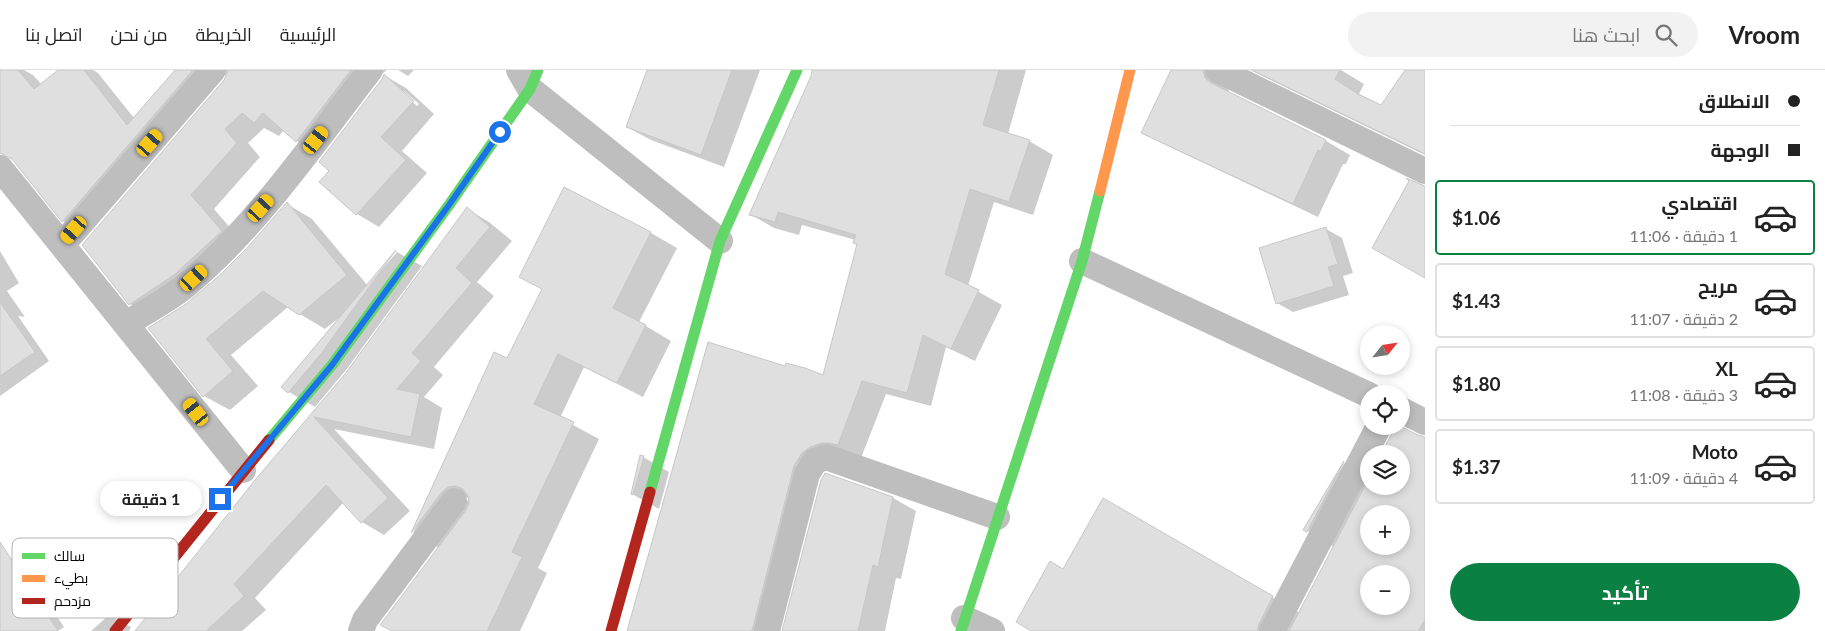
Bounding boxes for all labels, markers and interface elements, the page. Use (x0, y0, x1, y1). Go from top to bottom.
search box (1348, 12, 1698, 57)
text: Vroom (1728, 20, 1800, 49)
icon: search (1652, 21, 1680, 49)
text: اتصل بنا (25, 23, 83, 45)
text: من نحن (111, 23, 168, 45)
text: الخريطة (196, 23, 252, 45)
text: الرئيسية (280, 23, 336, 45)
text: ابحث هنا (1572, 23, 1640, 46)
text: الانطلاق (1699, 89, 1770, 112)
route start (489, 121, 511, 143)
car (300, 124, 331, 156)
car (134, 127, 165, 159)
text: الوجهة (1710, 138, 1770, 161)
text: اقتصادي (1662, 191, 1738, 214)
car (245, 192, 276, 224)
icon: car (1753, 195, 1798, 240)
text: $1.06 (1452, 206, 1501, 229)
car (58, 214, 89, 246)
text: 1 دقيقة · 11:06 (1630, 226, 1738, 245)
car (177, 262, 210, 294)
text: مريح (1698, 274, 1738, 297)
icon: car (1753, 278, 1798, 323)
text: $1.43 (1452, 289, 1501, 312)
text: 2 دقيقة · 11:07 (1630, 309, 1738, 328)
north arrow (1360, 325, 1410, 375)
map controls (1360, 325, 1410, 615)
text: XL (1715, 357, 1738, 380)
icon: car (1753, 361, 1798, 406)
text: $1.80 (1452, 372, 1501, 395)
button: locate (1360, 385, 1410, 435)
text: 3 دقيقة · 11:08 (1630, 385, 1738, 404)
car (180, 396, 211, 428)
text: Moto (1692, 440, 1738, 463)
icon: car (1753, 444, 1798, 489)
button: layers (1360, 445, 1410, 495)
text: $1.37 (1452, 455, 1501, 478)
text: 4 دقيقة · 11:09 (1630, 468, 1738, 487)
callout: 1 دقيقة (100, 482, 202, 516)
route end (209, 488, 231, 510)
text: 1 دقيقة (122, 489, 180, 508)
button: + (1360, 505, 1410, 555)
legend (12, 538, 178, 618)
text: سالك (54, 547, 85, 564)
button: تأكيد (1450, 563, 1800, 621)
button: − (1360, 565, 1410, 615)
text: بطيء (54, 569, 88, 590)
text: مزدحم (54, 592, 91, 611)

